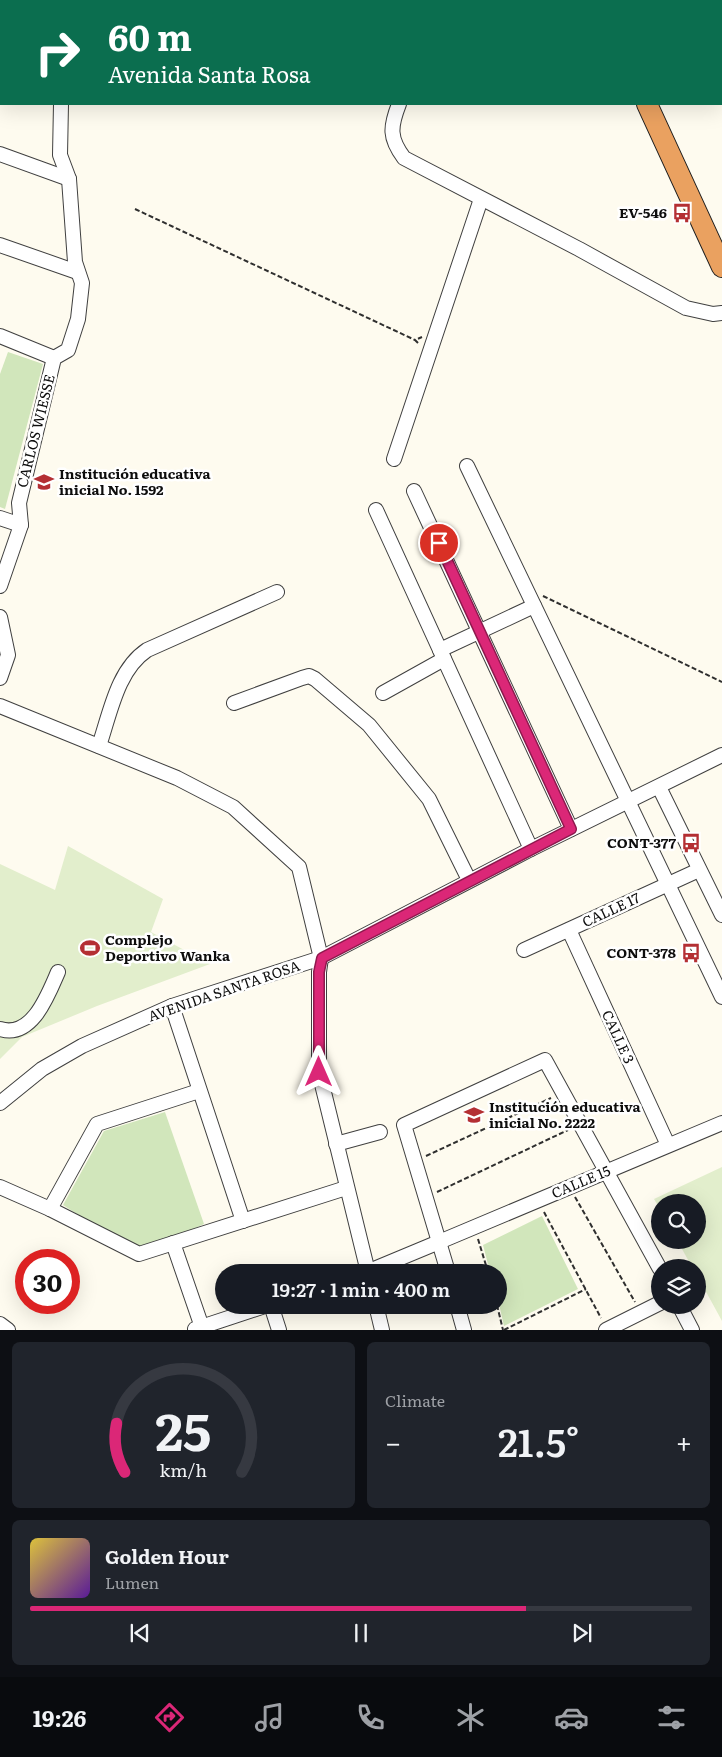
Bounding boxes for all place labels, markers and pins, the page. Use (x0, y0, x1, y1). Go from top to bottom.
place label: EV-546 (619, 202, 667, 222)
bus stop icon: EV-546 (671, 202, 693, 224)
place label: Institución educativa inicial No. 1592 (59, 463, 211, 499)
school or university icon: Institución educativa inicial No. 1592 (33, 471, 55, 493)
pin (418, 522, 460, 564)
place label: CONT-377 (607, 832, 676, 852)
bus stop icon: CONT-377 (680, 832, 702, 854)
place label: Complejo Deportivo Wanka (105, 929, 231, 965)
sports icon: Complejo Deportivo Wanka (79, 937, 101, 959)
place label: CONT-378 (606, 942, 676, 962)
bus stop icon: CONT-378 (680, 942, 702, 964)
place label: Institución educativa inicial No. 2222 (489, 1096, 641, 1132)
school or university icon: Institución educativa inicial No. 2222 (463, 1104, 485, 1126)

